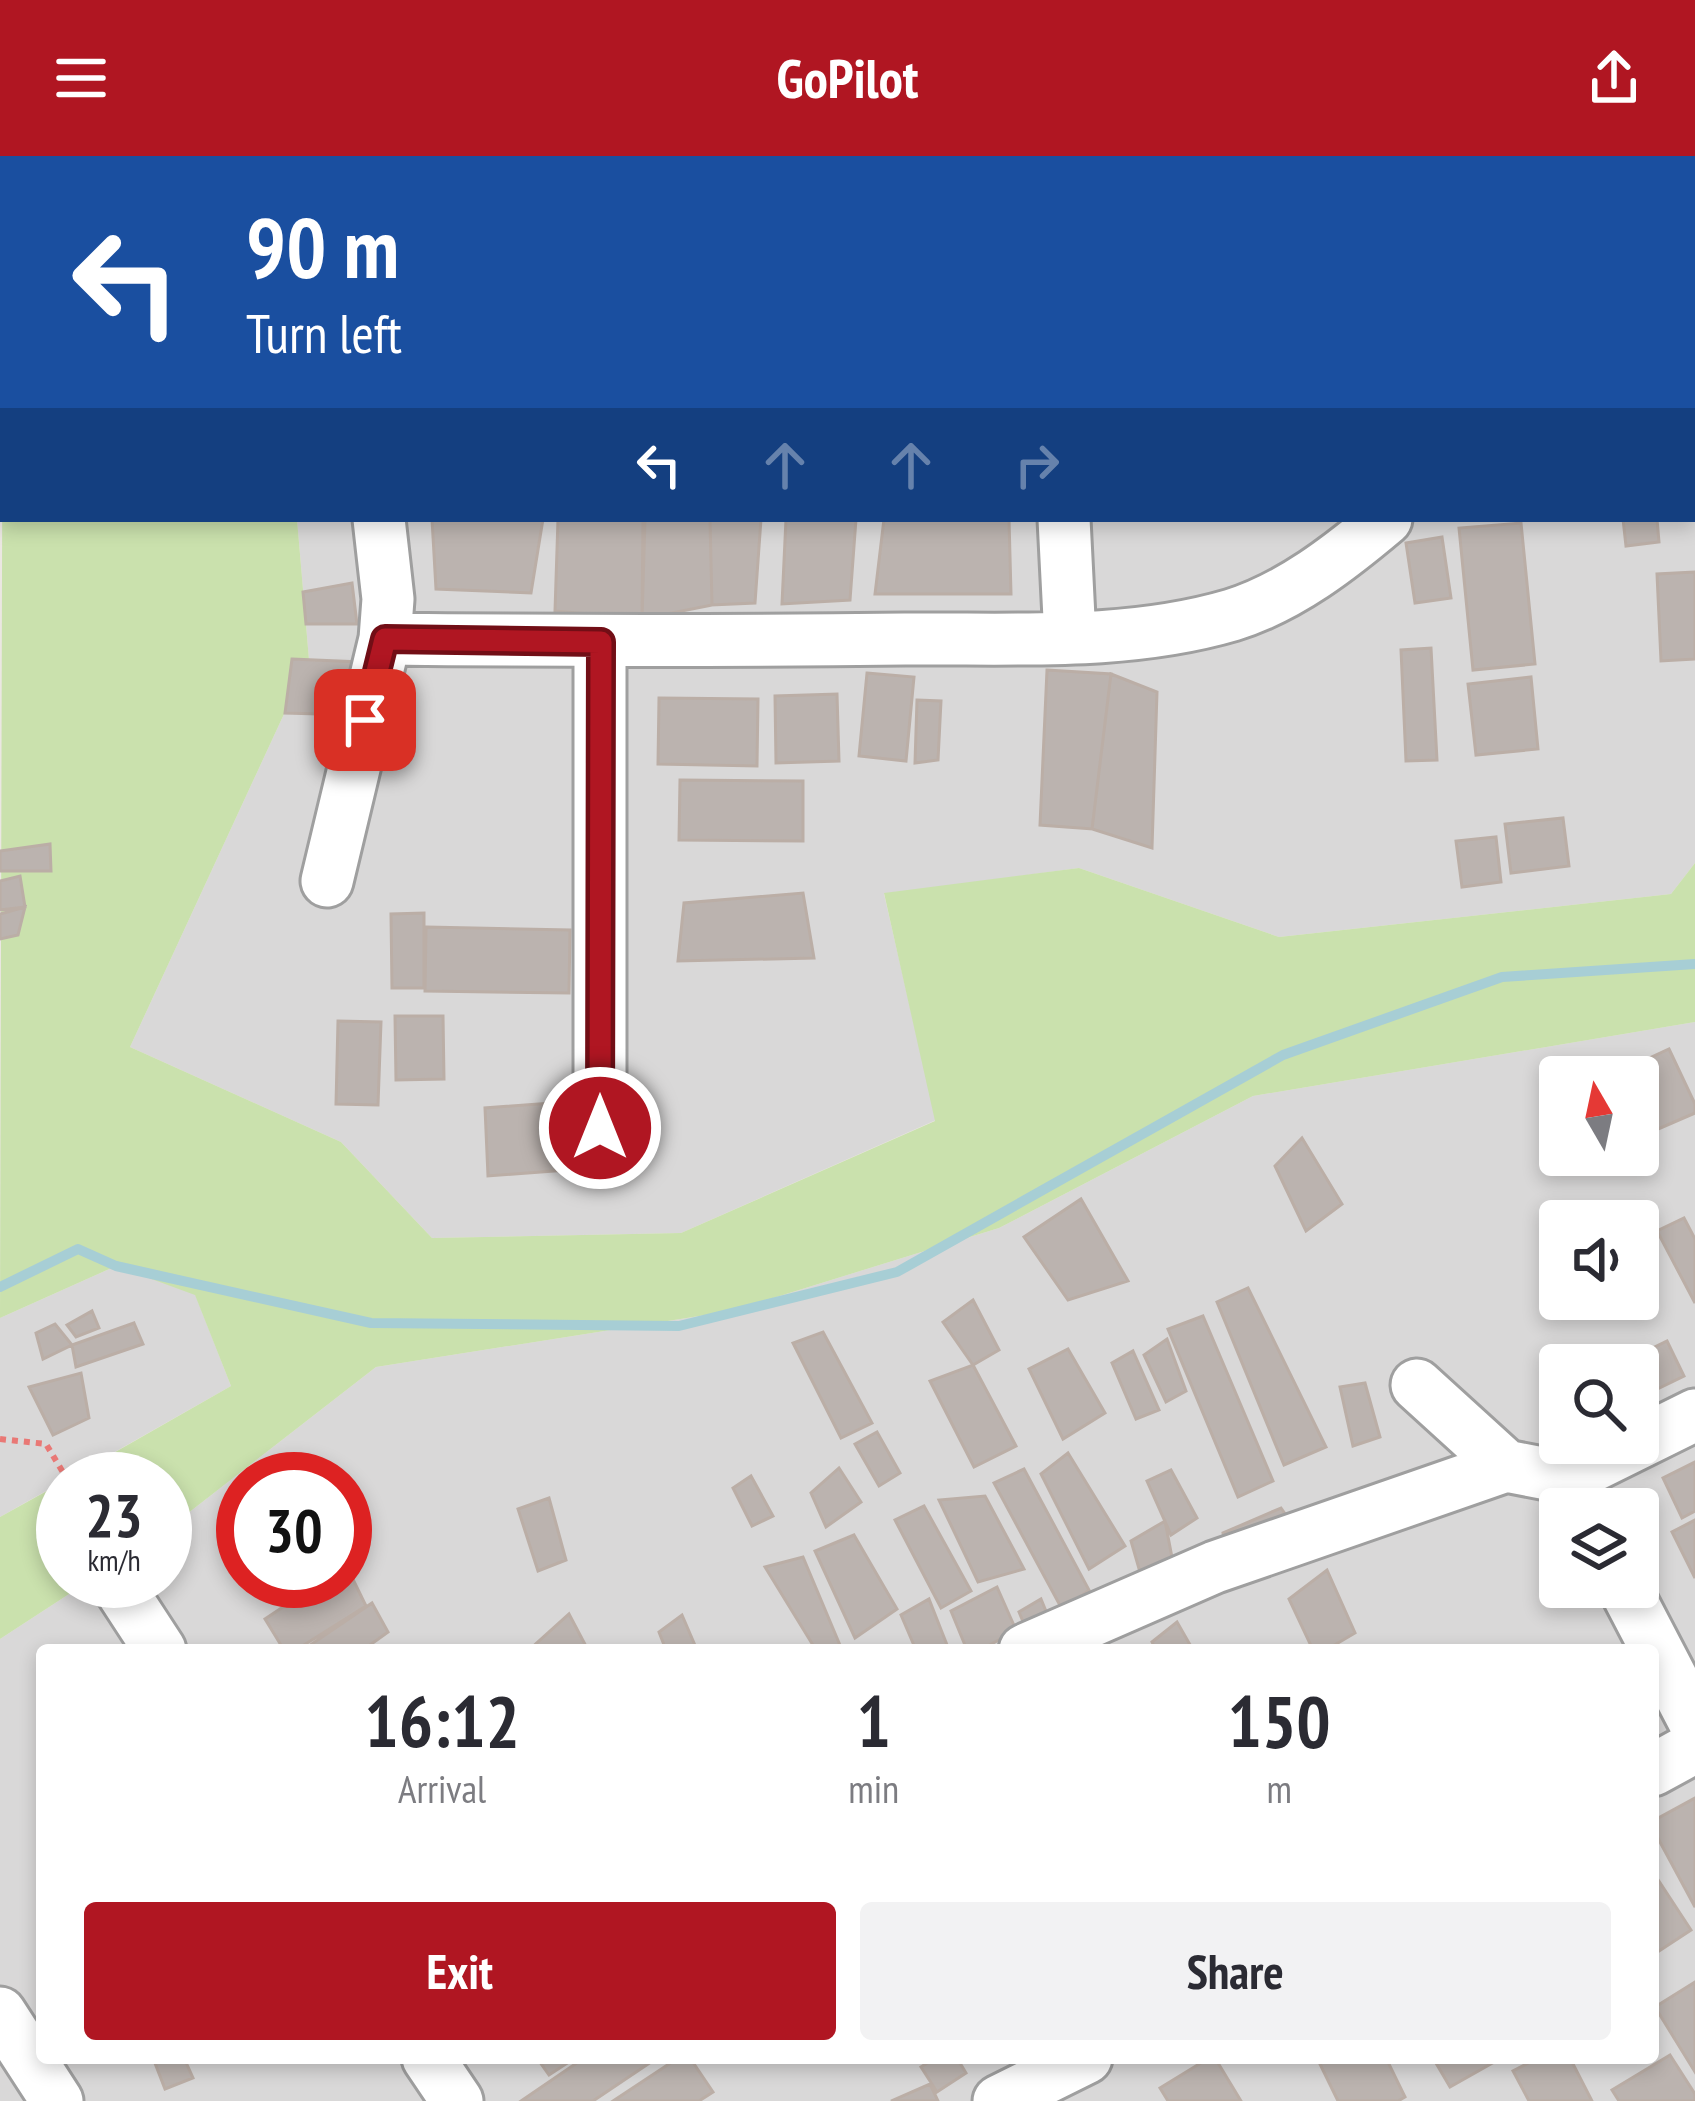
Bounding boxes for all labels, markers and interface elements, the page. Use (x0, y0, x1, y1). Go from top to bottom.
text: GoPilot (777, 43, 918, 113)
icon: menu (48, 45, 114, 111)
icon: share (1581, 45, 1647, 111)
text: 90 m (246, 192, 399, 301)
icon: left (48, 204, 204, 360)
text: Turn left (246, 298, 402, 368)
icon: left (626, 432, 692, 498)
icon: ahead (752, 432, 818, 498)
icon: ahead (878, 432, 944, 498)
icon: right (1004, 432, 1070, 498)
pin (314, 669, 416, 771)
icon: arrive (332, 687, 398, 753)
north arrow (1539, 1056, 1659, 1176)
map controls (1539, 1056, 1659, 1608)
position arrow (537, 1065, 663, 1191)
button: sound (1539, 1200, 1659, 1320)
button: search (1539, 1344, 1659, 1464)
speed limit sign: 30 (216, 1452, 372, 1608)
text: 23 (85, 1476, 143, 1554)
button: layers (1539, 1488, 1659, 1608)
text: km/h (87, 1540, 141, 1579)
text: 16:12 (364, 1674, 520, 1767)
text: 1 (857, 1674, 891, 1767)
text: 150 (1227, 1674, 1331, 1767)
text: Arrival (398, 1763, 486, 1814)
text: min (848, 1763, 899, 1814)
text: m (1266, 1763, 1292, 1814)
button: Exit (84, 1902, 836, 2040)
button: Share (860, 1902, 1611, 2040)

